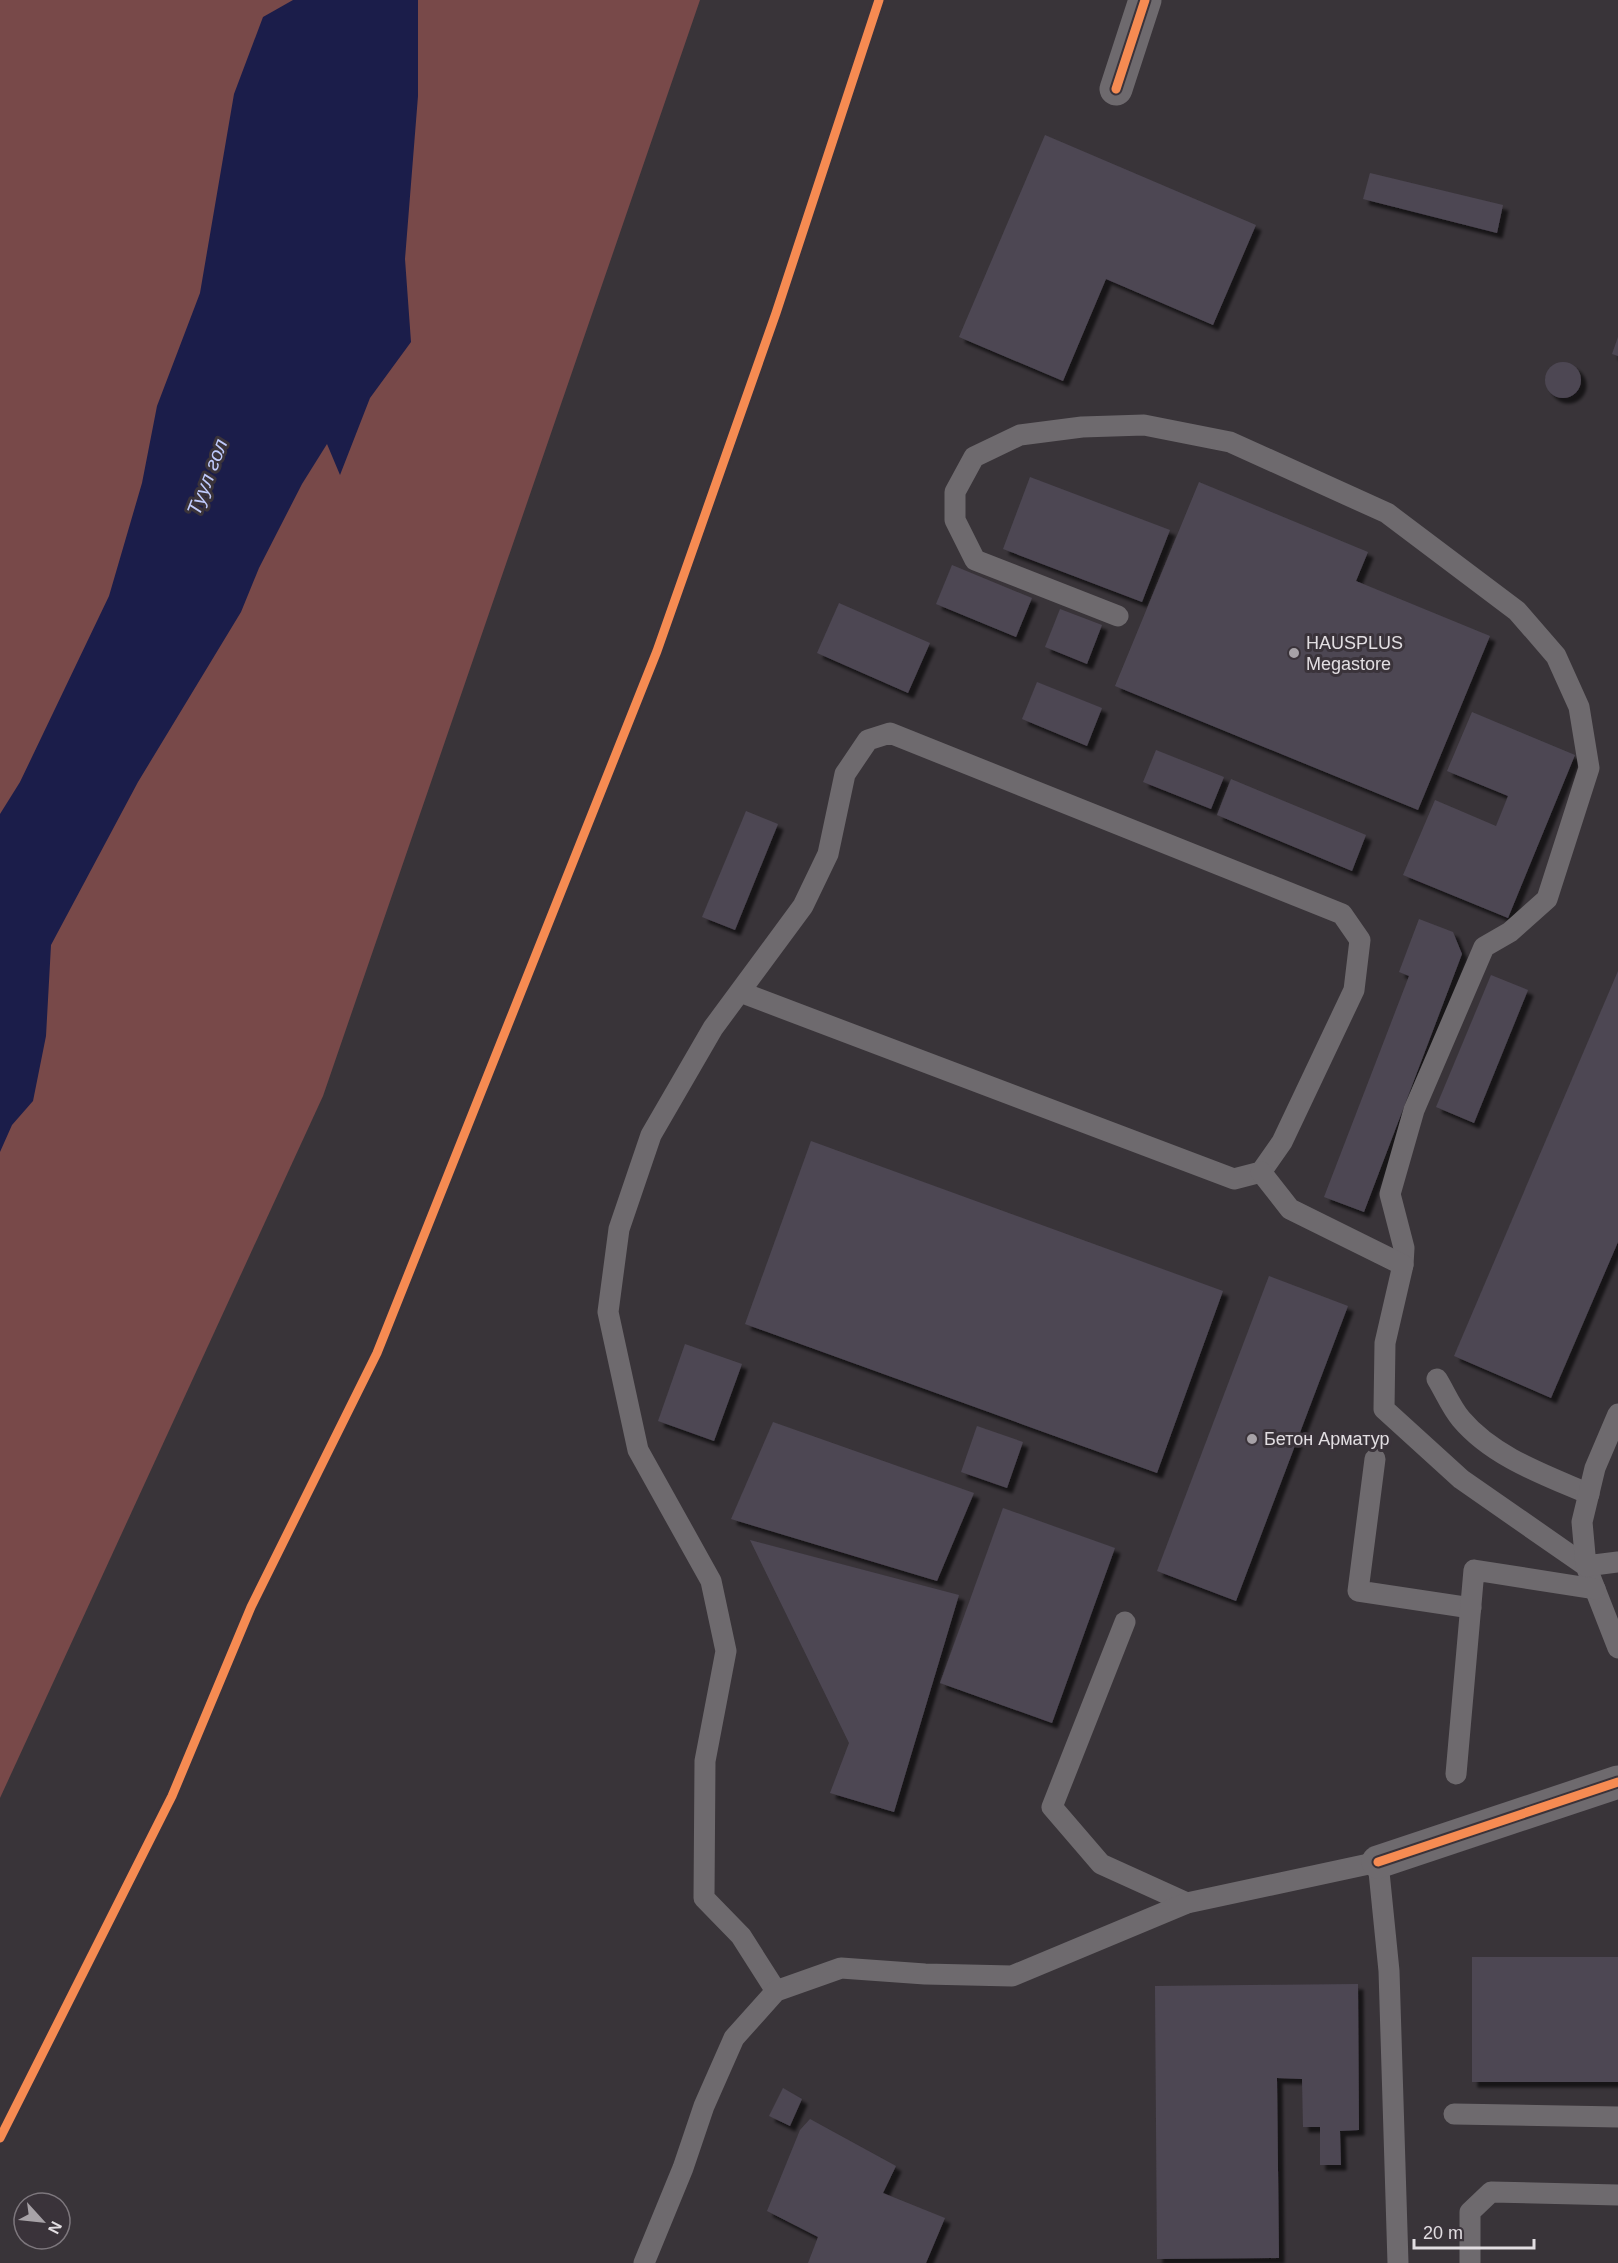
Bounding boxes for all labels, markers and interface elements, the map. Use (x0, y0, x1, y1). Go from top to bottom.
water label: Туул гол (182, 436, 232, 518)
place label: HAUSPLUS Megastore (1306, 633, 1403, 674)
marker: HAUSPLUS Megastore (1287, 646, 1301, 660)
place label: Бетон Арматур (1264, 1429, 1389, 1449)
marker: Бетон Арматур (1245, 1432, 1259, 1446)
north arrow (12, 2191, 72, 2251)
scale bar (1414, 2212, 1534, 2250)
text: N (45, 2219, 65, 2237)
text: 20 m (1423, 2223, 1463, 2243)

